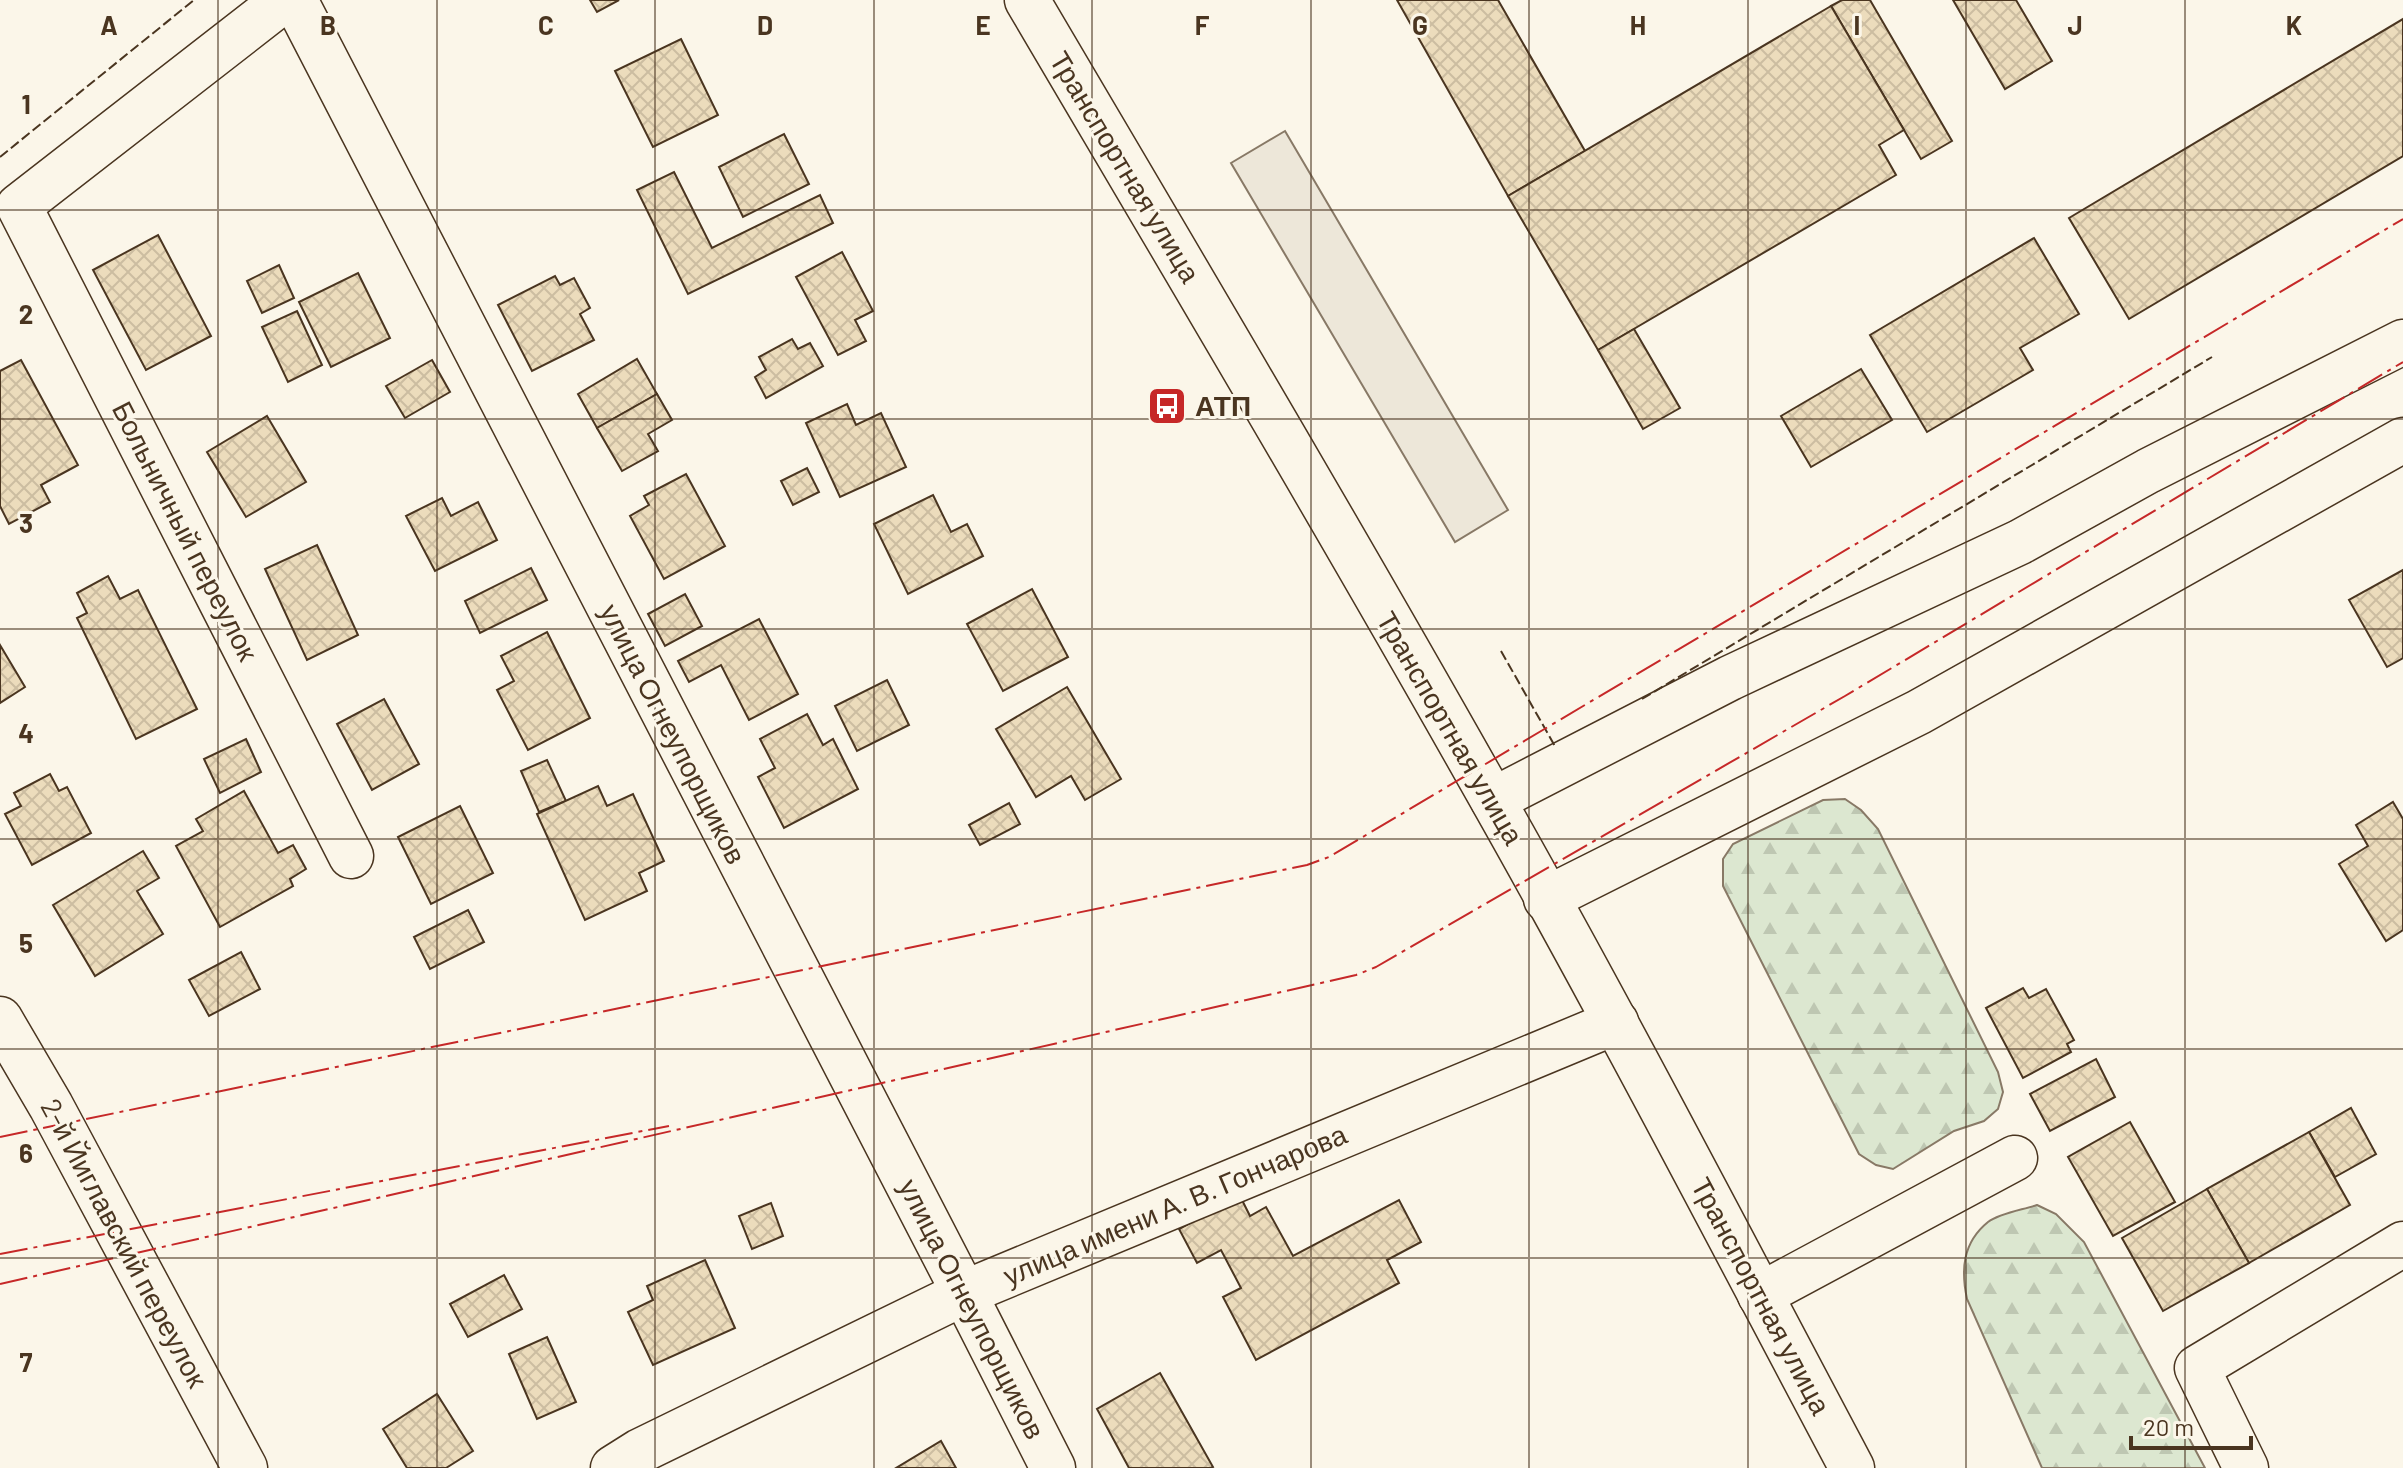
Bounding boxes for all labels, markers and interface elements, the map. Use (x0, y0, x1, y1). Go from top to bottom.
text: A (100, 9, 118, 40)
text: B (320, 9, 336, 40)
text: C (538, 9, 554, 40)
text: D (757, 9, 773, 40)
text: E (975, 9, 991, 40)
text: F (1195, 9, 1210, 40)
text: G (1412, 9, 1428, 40)
text: H (1630, 9, 1646, 40)
text: I (1854, 9, 1860, 40)
text: J (2067, 9, 2083, 40)
text: K (2286, 9, 2302, 40)
street label: Транспортная улица (1043, 45, 1208, 289)
text: 1 (21, 88, 31, 119)
text: 2 (19, 298, 33, 329)
bus stop icon: АТП (1146, 385, 1188, 427)
place label: АТП (1195, 388, 1251, 422)
street label: Больничный переулок (106, 395, 266, 666)
text: 3 (19, 507, 33, 538)
street label: улица Огнеупорщиков (594, 598, 754, 869)
street label: Транспортная улица (1370, 605, 1532, 850)
text: 4 (18, 717, 34, 748)
text: 5 (19, 927, 33, 958)
street label: 2-й Йиглавский переулок (34, 1093, 216, 1393)
street label: улица имени А. В. Гончарова (998, 1116, 1352, 1292)
text: 6 (19, 1137, 33, 1168)
street label: Транспортная улица (1685, 1171, 1839, 1420)
street label: улица Огнеупорщиков (893, 1173, 1053, 1444)
text: 7 (20, 1346, 33, 1377)
scale bar (2131, 1400, 2251, 1450)
text: 20 m (2143, 1412, 2194, 1441)

